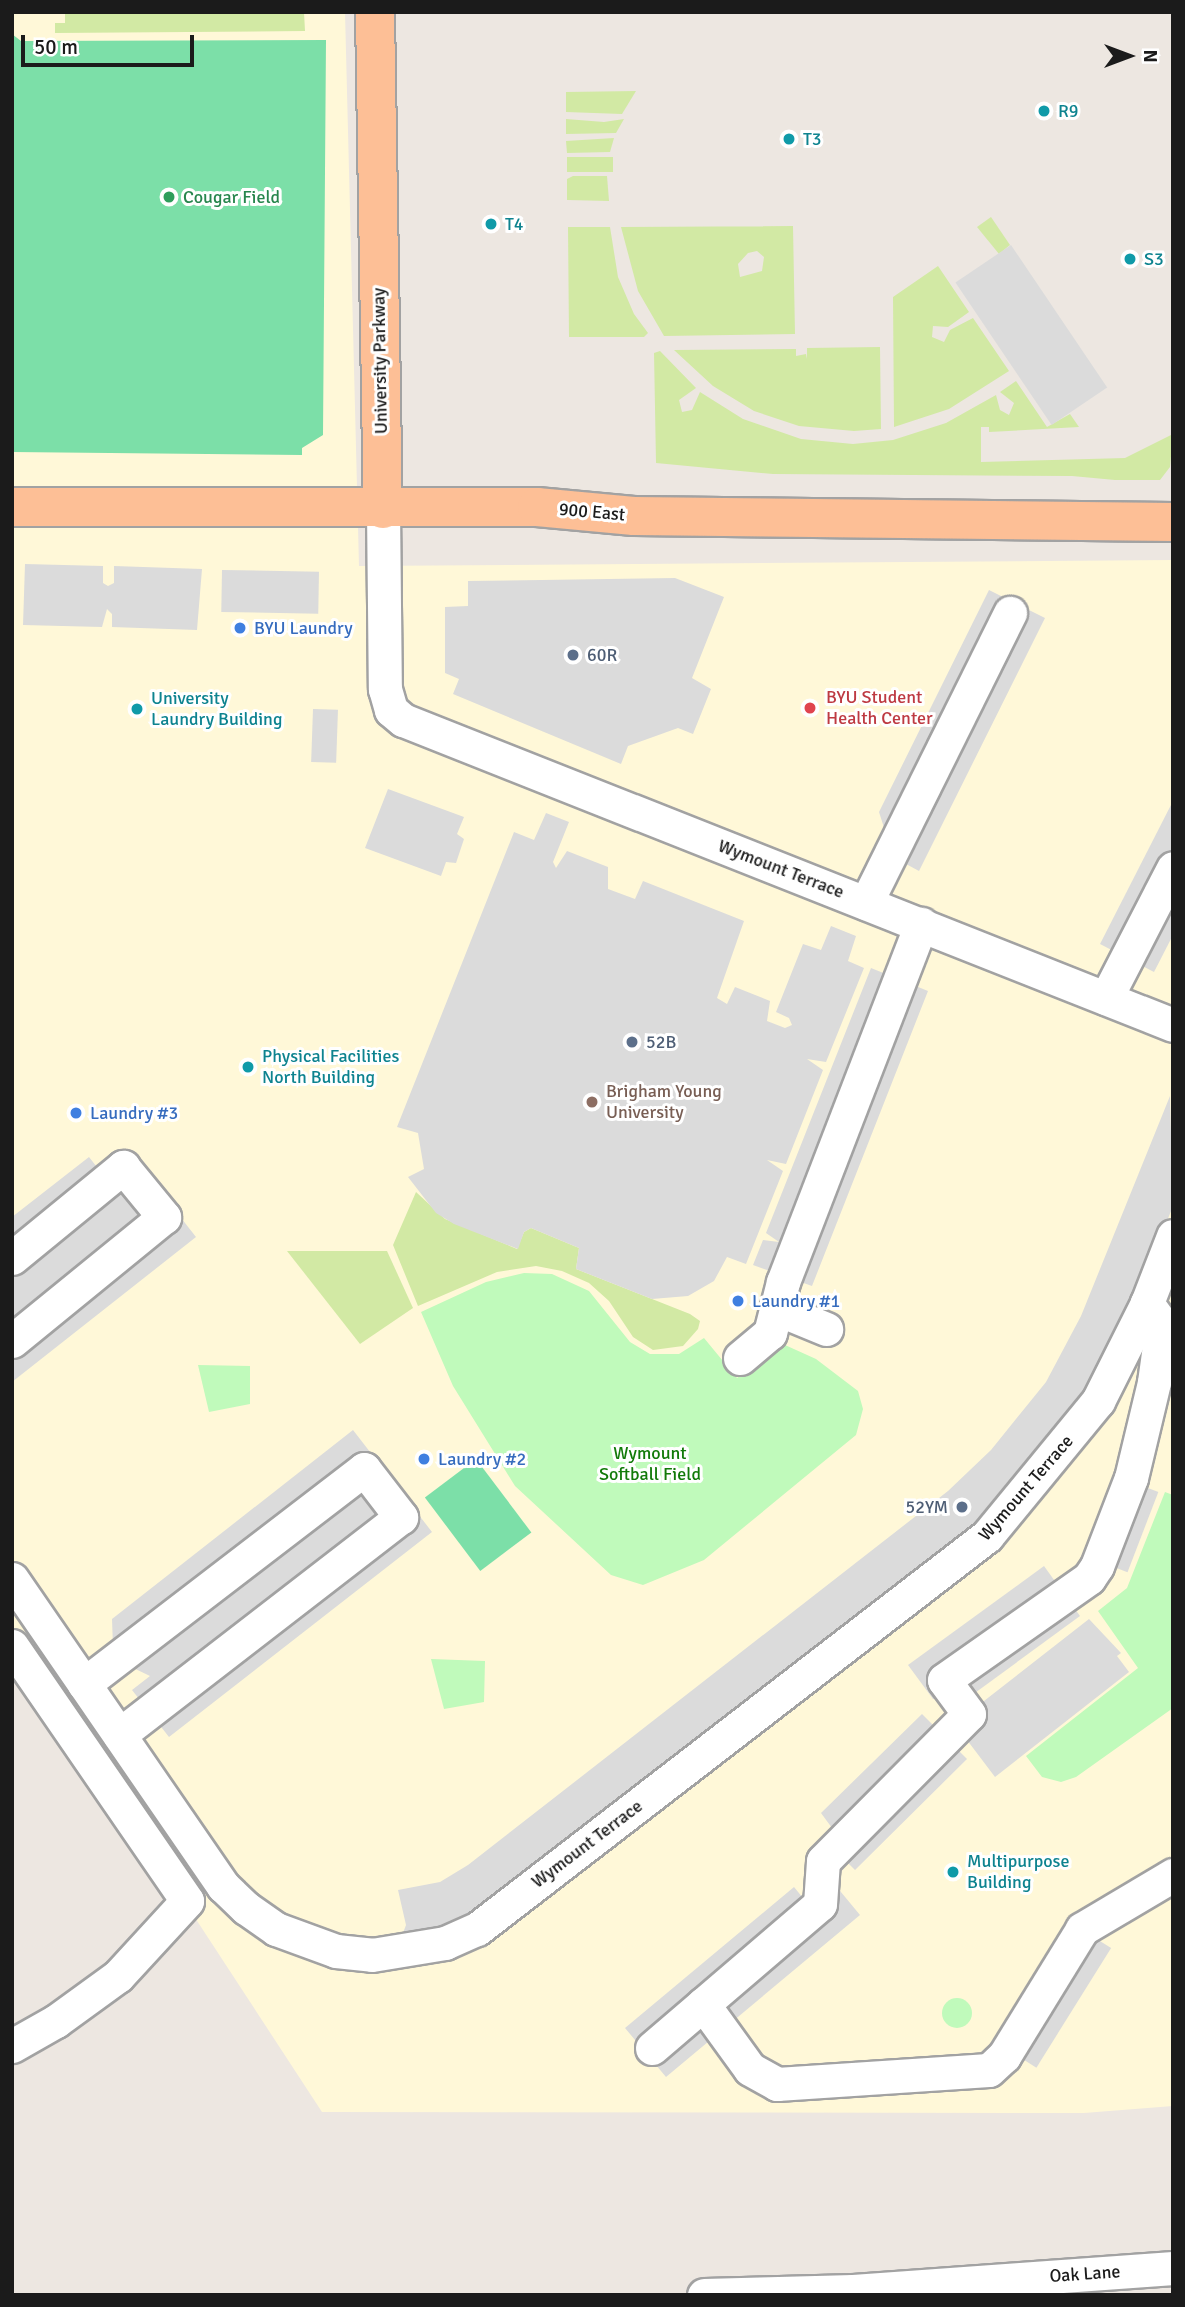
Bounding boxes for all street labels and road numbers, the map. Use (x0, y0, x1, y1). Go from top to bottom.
street label: University Parkway (368, 288, 392, 434)
street label: 900 East (558, 498, 626, 526)
street label: Wymount Terrace (715, 835, 847, 903)
street label: Wymount Terrace (974, 1431, 1078, 1545)
street label: Wymount Terrace (527, 1795, 647, 1893)
street label: Oak Lane (1049, 2261, 1121, 2287)

